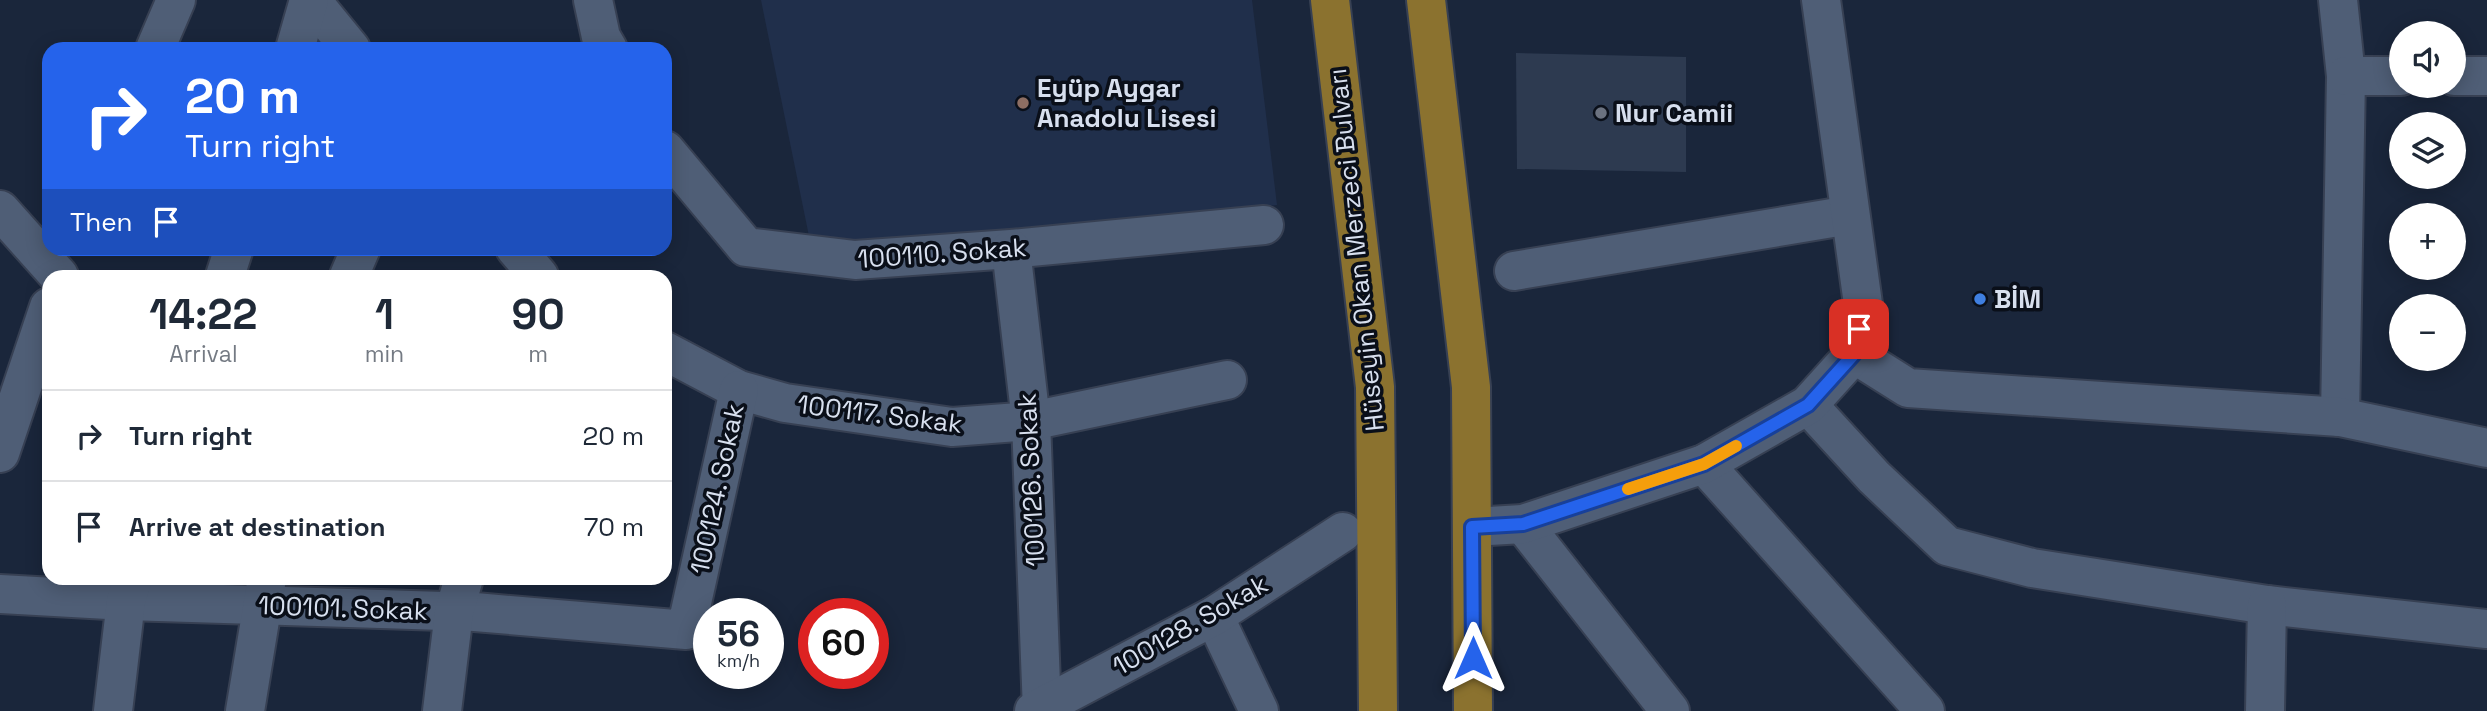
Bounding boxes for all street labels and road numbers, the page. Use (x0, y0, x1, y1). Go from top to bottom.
street label: Hüseyin Okan Merzeci Bulvarı (1320, 67, 1392, 433)
street label: 100110. Sokak (856, 230, 1028, 276)
street label: 100117. Sokak (796, 387, 964, 441)
street label: 100126. Sokak (1009, 392, 1053, 568)
street label: 100124. Sokak (682, 401, 752, 577)
street label: 100128. Sokak (1106, 567, 1274, 683)
street label: 100101. Sokak (258, 588, 428, 628)

